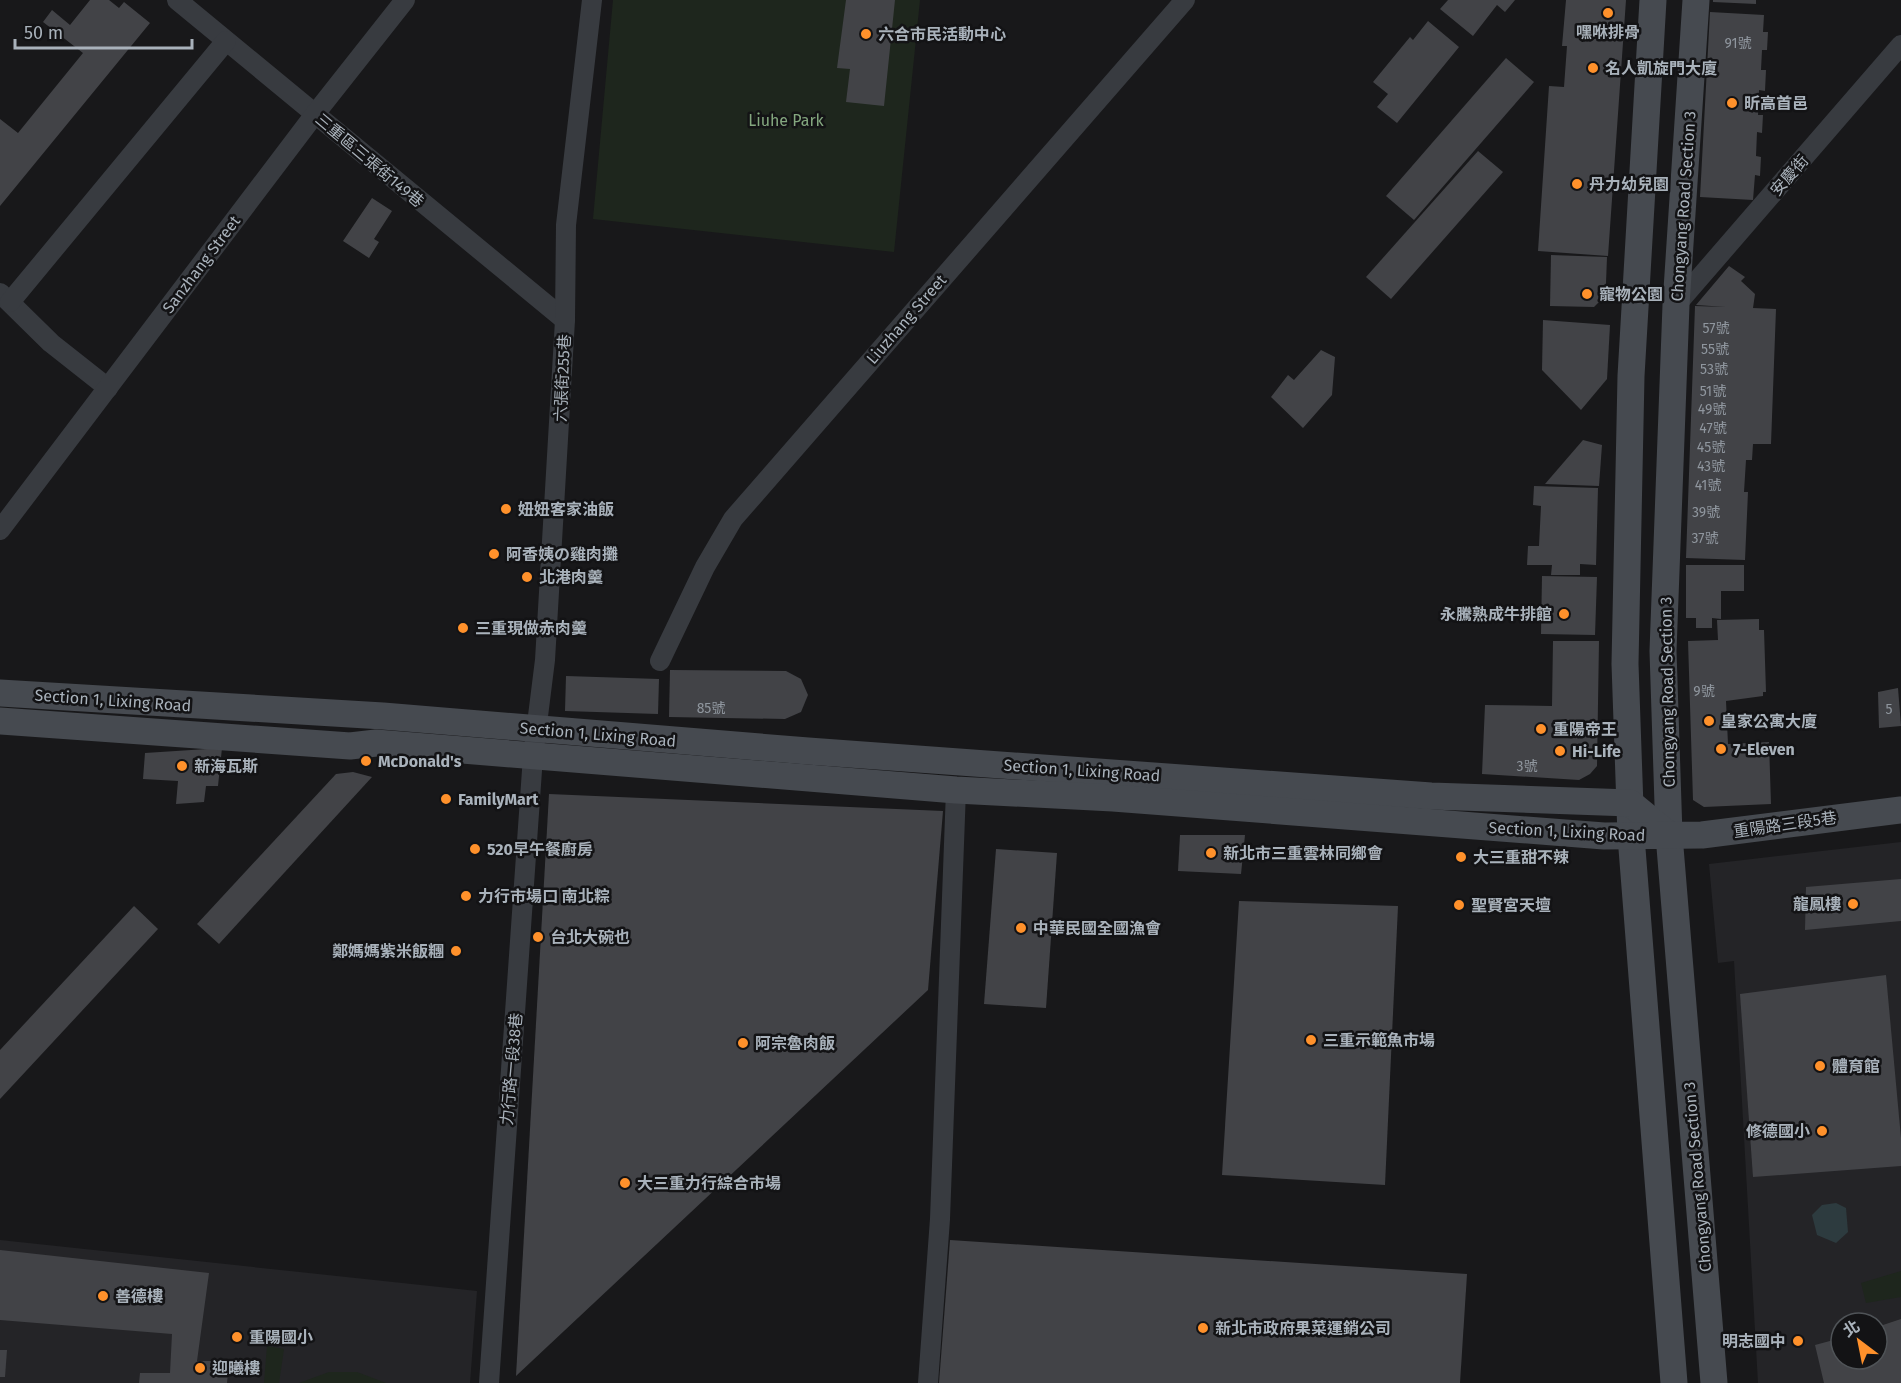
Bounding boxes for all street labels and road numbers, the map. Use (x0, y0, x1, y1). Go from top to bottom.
street label: 三重區三張街149巷 (312, 110, 428, 211)
street label: Chongyang Road Section 3 (1667, 110, 1700, 302)
street label: 安慶街 (1766, 151, 1812, 200)
street label: Sanzhang Street (159, 212, 244, 317)
street label: Liuzhang Street (862, 271, 950, 368)
street label: 六張街255巷 (551, 334, 574, 422)
street label: Chongyang Road Section 3 (1656, 596, 1679, 788)
street label: Section 1, Lixing Road (34, 686, 192, 715)
street label: Section 1, Lixing Road (519, 718, 677, 751)
street label: Section 1, Lixing Road (1003, 756, 1161, 785)
street label: 重陽路三段5巷 (1732, 808, 1838, 841)
street label: Section 1, Lixing Road (1488, 818, 1646, 845)
street label: 力行路一段38巷 (497, 1012, 526, 1126)
street label: Chongyang Road Section 3 (1680, 1081, 1715, 1273)

